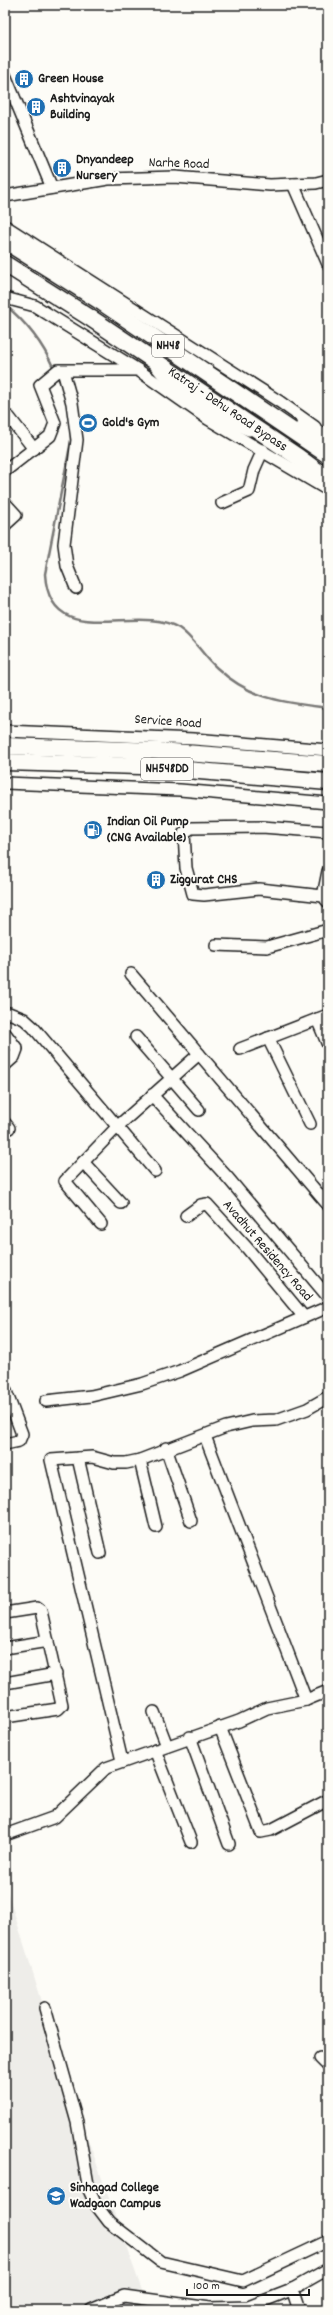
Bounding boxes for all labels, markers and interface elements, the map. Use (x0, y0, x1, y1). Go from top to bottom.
building icon: Green House (13, 68, 35, 90)
place label: Green House (38, 69, 104, 89)
place label: Ashtvinayak Building (50, 89, 115, 125)
building icon: Ashtvinayak Building (25, 96, 47, 118)
place label: Dnyandeep Nursery (76, 150, 134, 186)
street label: Narhe Road (148, 153, 210, 175)
building icon: Dnyandeep Nursery (51, 157, 73, 179)
road number: NH48 (152, 335, 184, 357)
street label: Katraj - Dehu Road Bypass (164, 362, 292, 457)
sports icon: Gold's Gym (77, 412, 99, 434)
place label: Gold's Gym (102, 413, 160, 433)
street label: Service Road (134, 710, 202, 734)
road number: NH548DD (141, 758, 193, 780)
place label: Indian Oil Pump (CNG Available) (107, 812, 189, 848)
fuel station icon: Indian Oil Pump (CNG Available) (82, 819, 104, 841)
building icon: Ziggurat CHS (145, 869, 167, 891)
place label: Ziggurat CHS (170, 870, 237, 890)
street label: Avadhut Residency Road (217, 1196, 317, 1306)
place label: Sinhagad College Wadgaon Campus (70, 2178, 161, 2214)
school or university icon: Sinhagad College Wadgaon Campus (45, 2185, 67, 2207)
scale bar (187, 2271, 309, 2297)
text: 100 m (193, 2278, 220, 2295)

